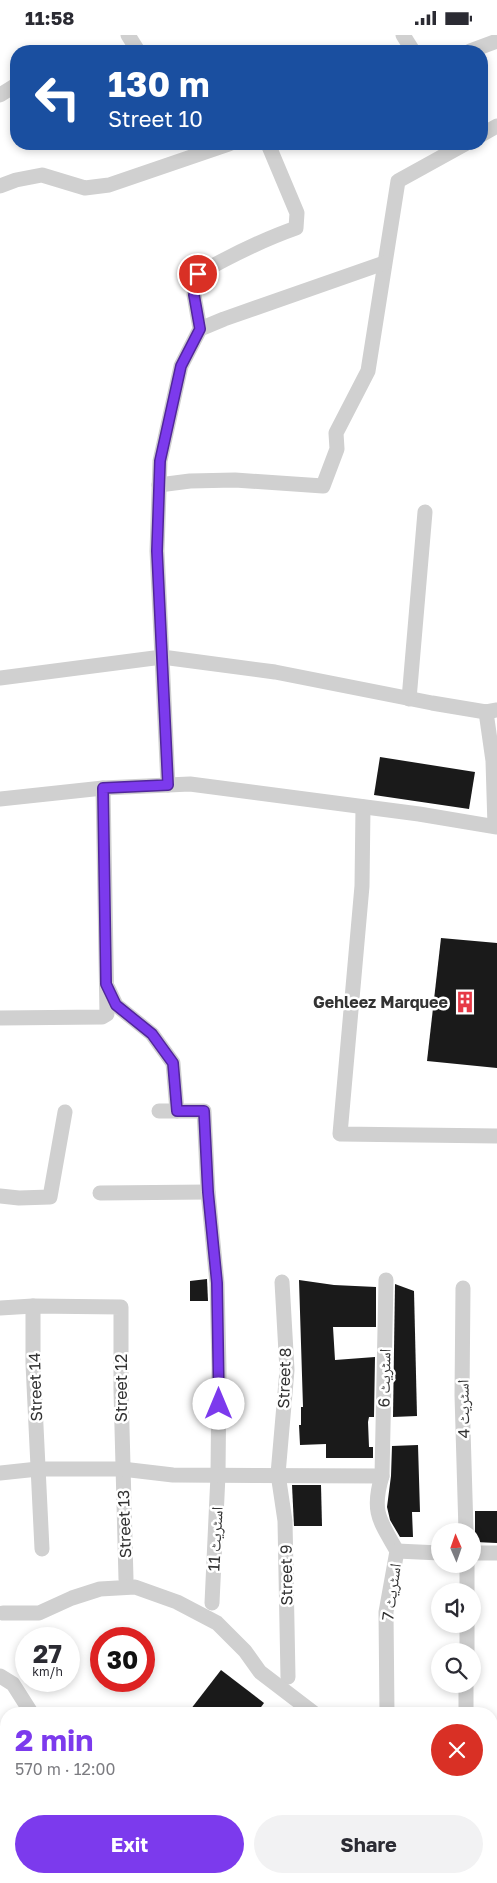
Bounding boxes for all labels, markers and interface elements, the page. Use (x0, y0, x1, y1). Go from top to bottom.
text: 11:58 (25, 6, 74, 29)
text: 130 m (108, 63, 210, 105)
icon: left (25, 65, 90, 130)
text: Street 10 (108, 105, 203, 132)
pin (177, 253, 219, 295)
icon: arrive (184, 260, 212, 288)
building icon: Gehleez Marquee (452, 989, 478, 1015)
place label: Gehleez Marquee (313, 992, 448, 1012)
street label: Street 8 (273, 1347, 295, 1409)
street label: اسٹریٹ 6 (373, 1348, 395, 1408)
street label: Street 14 (24, 1352, 46, 1422)
street label: Street 12 (111, 1354, 131, 1422)
position arrow (192, 1377, 244, 1429)
street label: اسٹریٹ 4 (452, 1379, 474, 1439)
street label: Street 13 (113, 1489, 135, 1559)
street label: اسٹریٹ 11 (203, 1506, 227, 1572)
north arrow (431, 1523, 481, 1573)
map controls (431, 1523, 481, 1693)
street label: Street 9 (275, 1544, 297, 1606)
street label: اسٹریٹ 7 (377, 1562, 405, 1622)
button: sound (431, 1583, 481, 1633)
speed limit sign: 30 (90, 1627, 155, 1692)
text: 27 (33, 1638, 62, 1669)
button: search (431, 1643, 481, 1693)
text: km/h (32, 1664, 63, 1679)
text: 2 min (15, 1722, 93, 1758)
button: close (431, 1724, 483, 1776)
text: 570 m · 12:00 (15, 1759, 115, 1779)
button: Exit (15, 1815, 244, 1873)
button: Share (254, 1815, 483, 1873)

